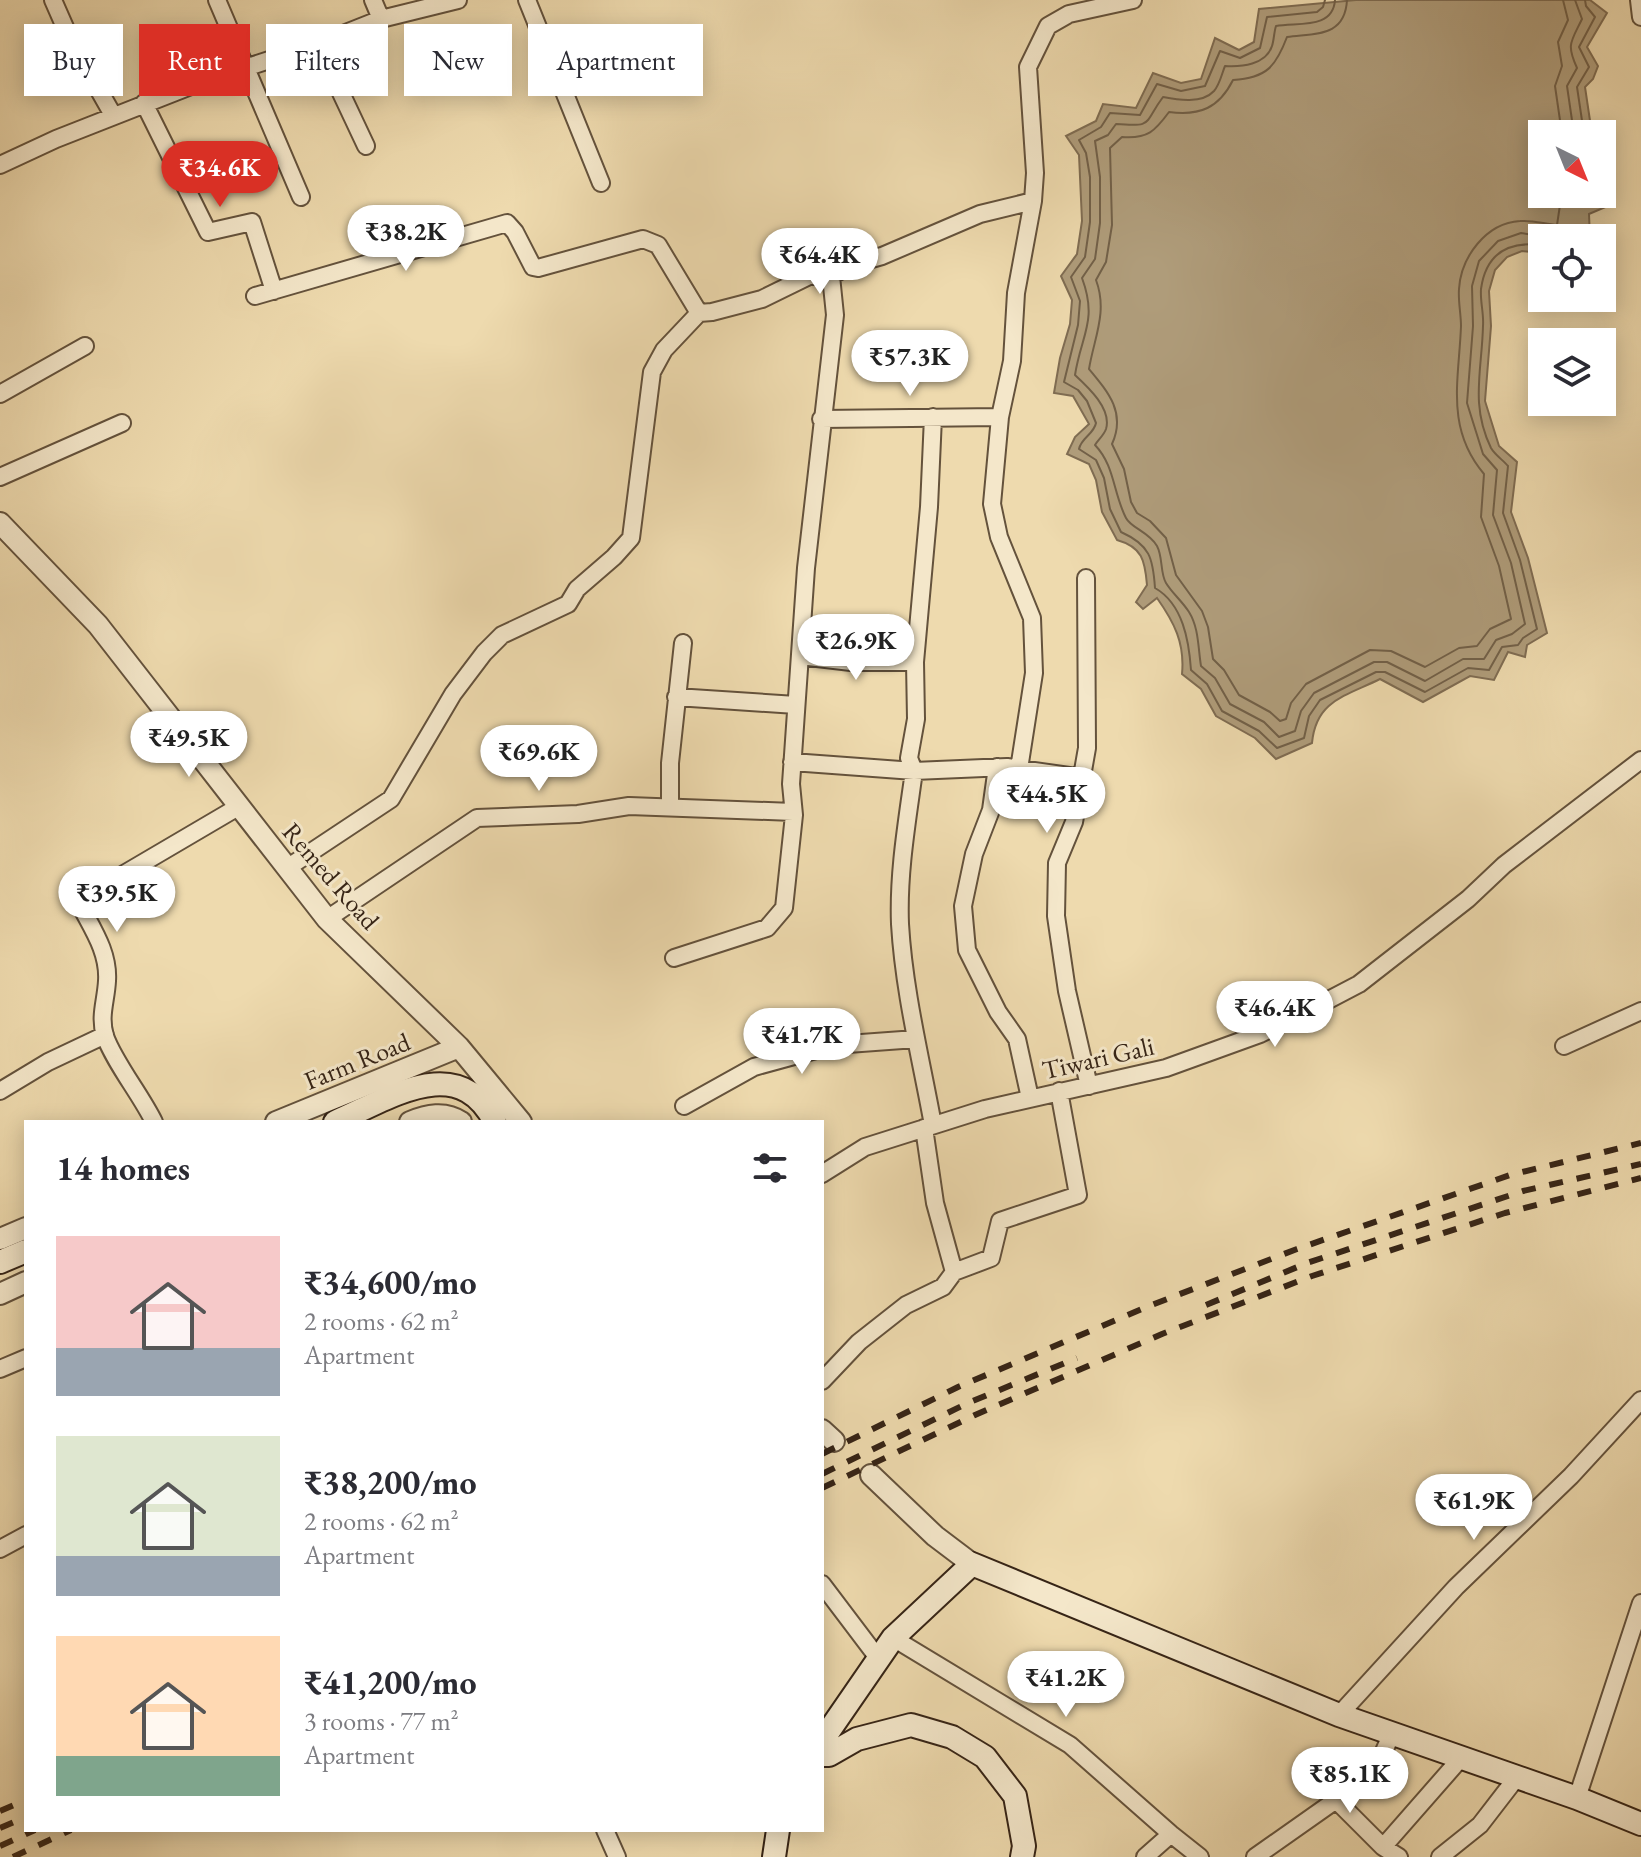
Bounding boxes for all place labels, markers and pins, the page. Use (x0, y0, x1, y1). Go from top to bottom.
pin: ₹34.6K (155, 141, 285, 209)
pin: ₹38.2K (341, 205, 471, 273)
pin: ₹64.4K (755, 228, 885, 296)
pin: ₹57.3K (845, 330, 975, 398)
pin: ₹26.9K (791, 614, 921, 682)
pin: ₹49.5K (124, 711, 254, 779)
pin: ₹69.6K (474, 725, 604, 793)
pin: ₹44.5K (982, 767, 1112, 835)
pin: ₹39.5K (52, 866, 182, 934)
pin: ₹46.4K (1210, 981, 1340, 1049)
pin: ₹41.7K (737, 1008, 867, 1076)
pin: ₹61.9K (1409, 1474, 1539, 1542)
pin: ₹41.2K (1001, 1651, 1131, 1719)
pin: ₹85.1K (1285, 1747, 1415, 1815)

